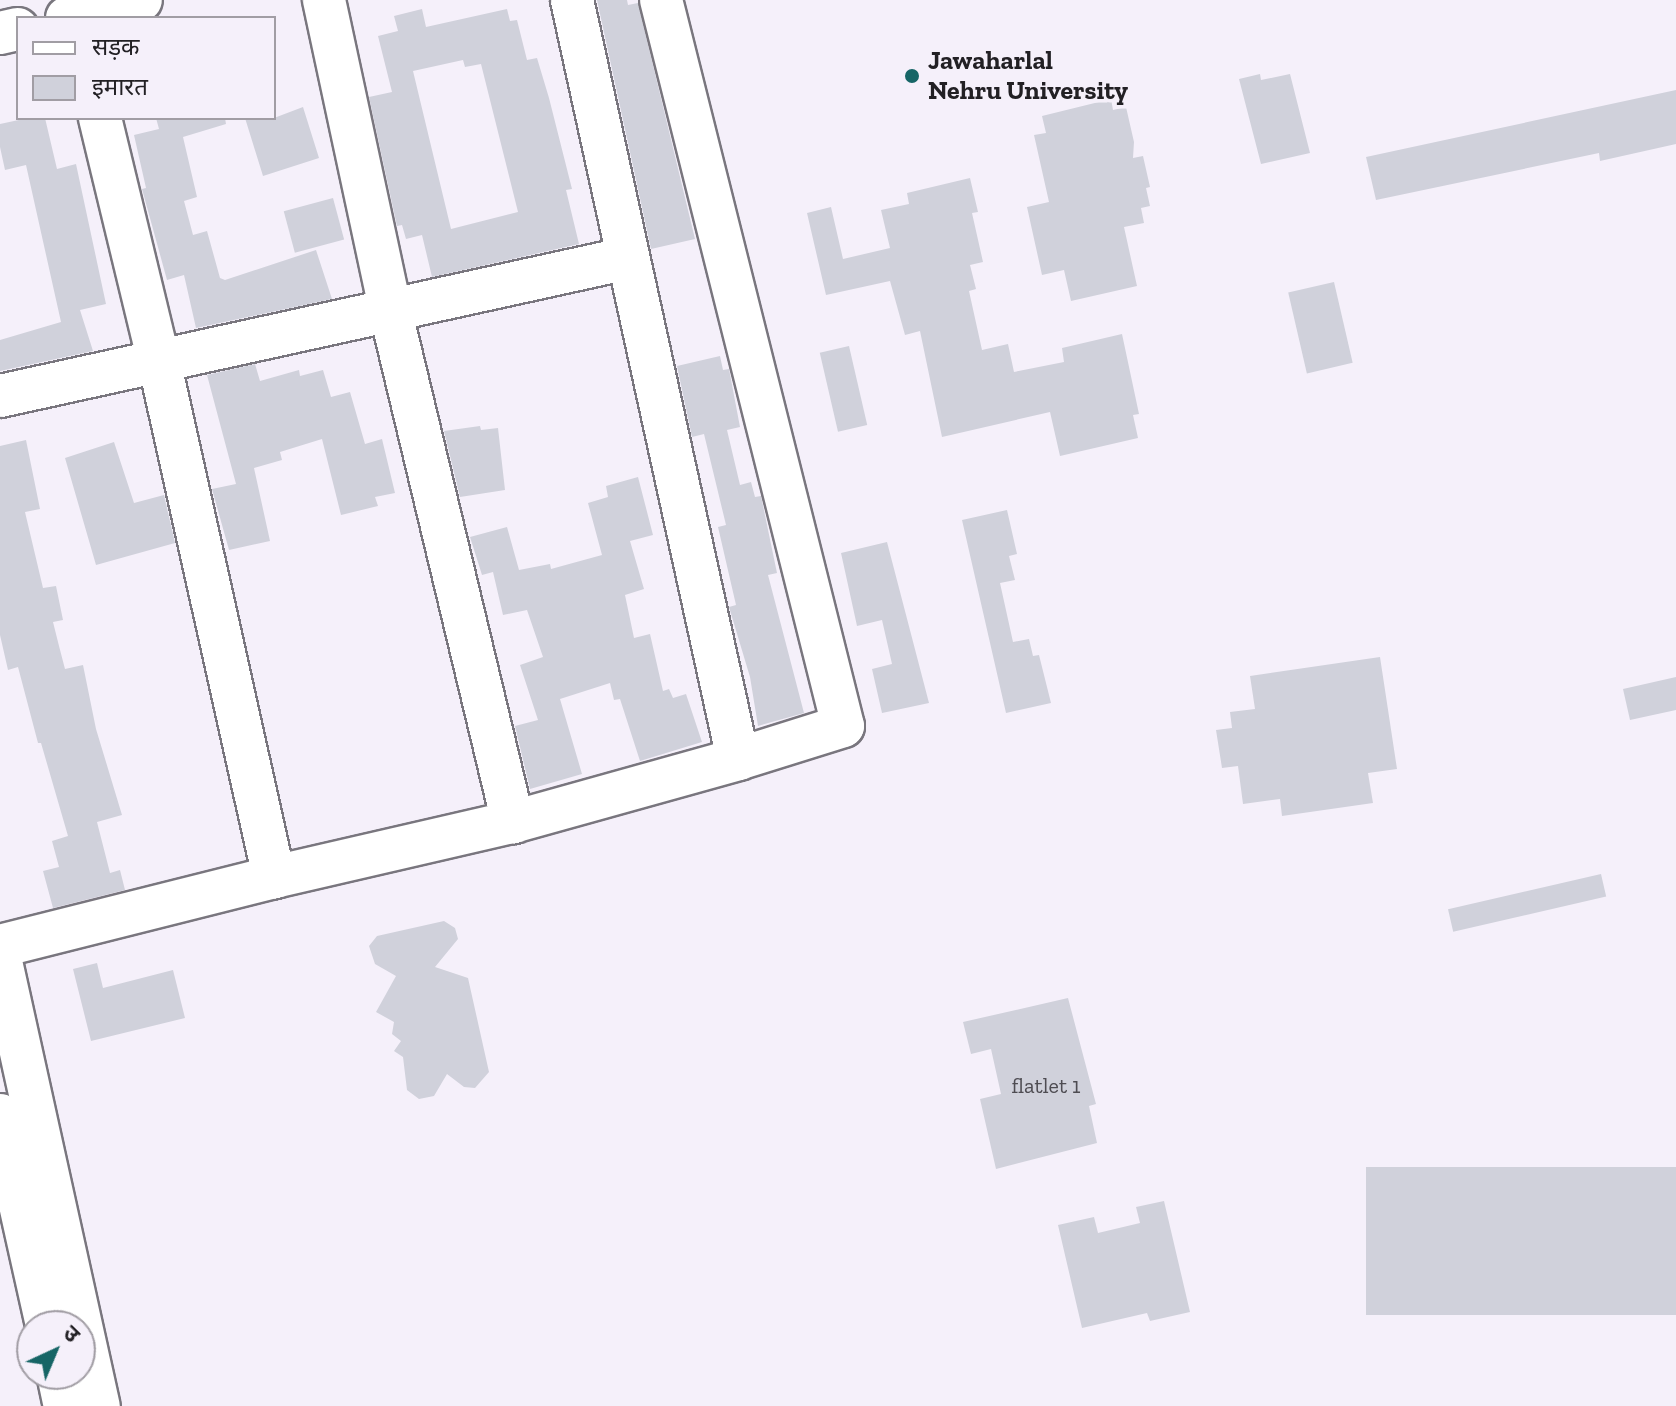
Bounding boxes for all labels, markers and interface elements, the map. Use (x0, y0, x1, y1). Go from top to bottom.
legend (16, 16, 276, 120)
text: सड़क (92, 32, 140, 61)
place label: Jawaharlal Nehru University (928, 45, 1128, 106)
marker: Jawaharlal Nehru University (903, 67, 921, 85)
text: इमारत (92, 72, 148, 101)
house number: flatlet 1 (1011, 1073, 1081, 1099)
north arrow (16, 1310, 96, 1390)
text: उ (58, 1320, 86, 1348)

